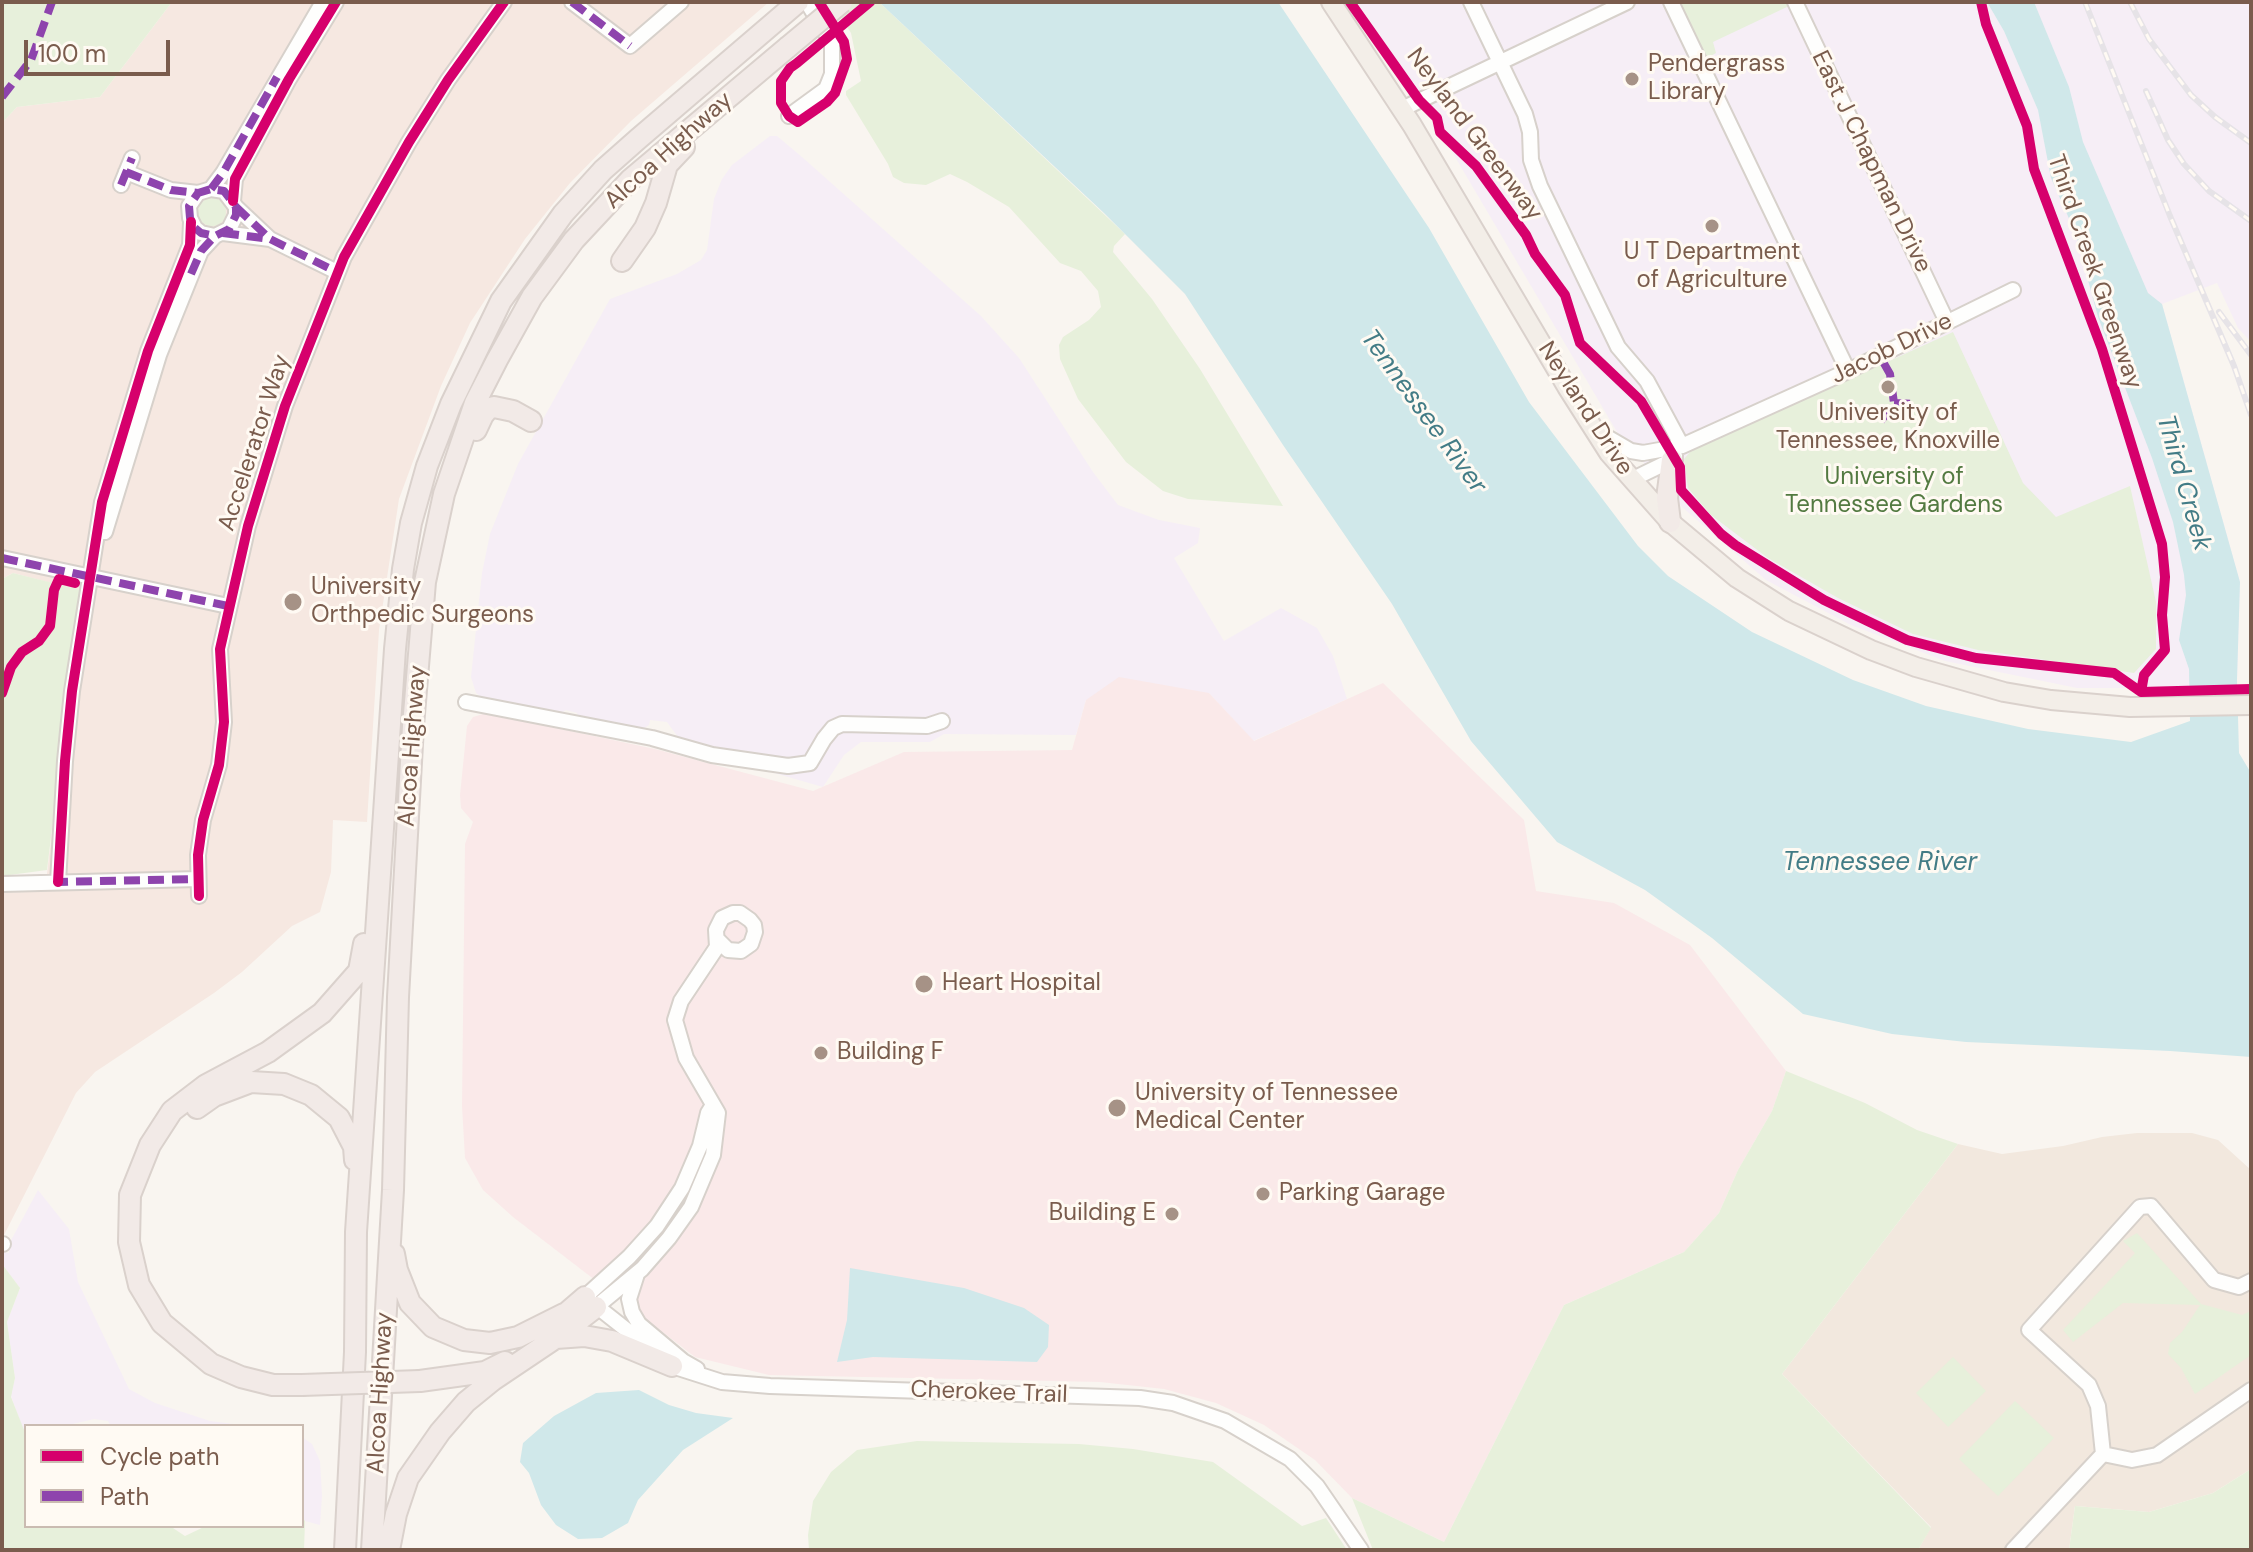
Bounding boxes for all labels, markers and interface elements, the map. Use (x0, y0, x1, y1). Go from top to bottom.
scale bar (28, 24, 174, 74)
text: 100 m (38, 38, 106, 69)
street label: Neyland Greenway (1400, 43, 1548, 227)
street label: East J Chapman Drive (1805, 47, 1937, 277)
place label: Pendergrass Library (1648, 51, 1785, 107)
marker: Pendergrass Library (1623, 70, 1641, 88)
street label: Alcoa Highway (599, 86, 739, 216)
street label: Third Creek Greenway (2040, 151, 2148, 393)
marker: U T Department of Agriculture (1703, 217, 1721, 235)
place label: U T Department of Agriculture (1624, 239, 1800, 295)
street label: Jacob Drive (1827, 307, 1957, 391)
water label: Tennessee River (1353, 324, 1493, 500)
street label: Neyland Drive (1531, 337, 1639, 481)
street label: Accelerator Way (213, 351, 297, 535)
marker: University of Tennessee, Knoxville (1879, 378, 1897, 396)
place label: University of Tennessee, Knoxville (1776, 400, 2000, 456)
water label: Third Creek (2149, 412, 2217, 554)
park label: University of Tennessee Gardens (1785, 464, 2003, 520)
place label: University Orthpedic Surgeons (311, 574, 534, 630)
marker: University Orthpedic Surgeons (282, 591, 304, 613)
street label: Alcoa Highway (393, 664, 433, 828)
water label: Tennessee River (1783, 847, 1977, 879)
place label: Heart Hospital (942, 970, 1101, 998)
marker: Heart Hospital (913, 973, 935, 995)
place label: Building F (837, 1039, 944, 1067)
marker: Building F (812, 1044, 830, 1062)
place label: University of Tennessee Medical Center (1135, 1080, 1398, 1136)
marker: University of Tennessee Medical Center (1106, 1097, 1128, 1119)
place label: Parking Garage (1279, 1180, 1445, 1208)
marker: Parking Garage (1254, 1185, 1272, 1203)
place label: Building E (1049, 1200, 1156, 1228)
marker: Building E (1163, 1205, 1181, 1223)
street label: Alcoa Highway (362, 1311, 400, 1475)
street label: Cherokee Trail (910, 1376, 1068, 1410)
legend (24, 1424, 304, 1528)
text: Cycle path (100, 1441, 219, 1472)
text: Path (100, 1481, 149, 1512)

